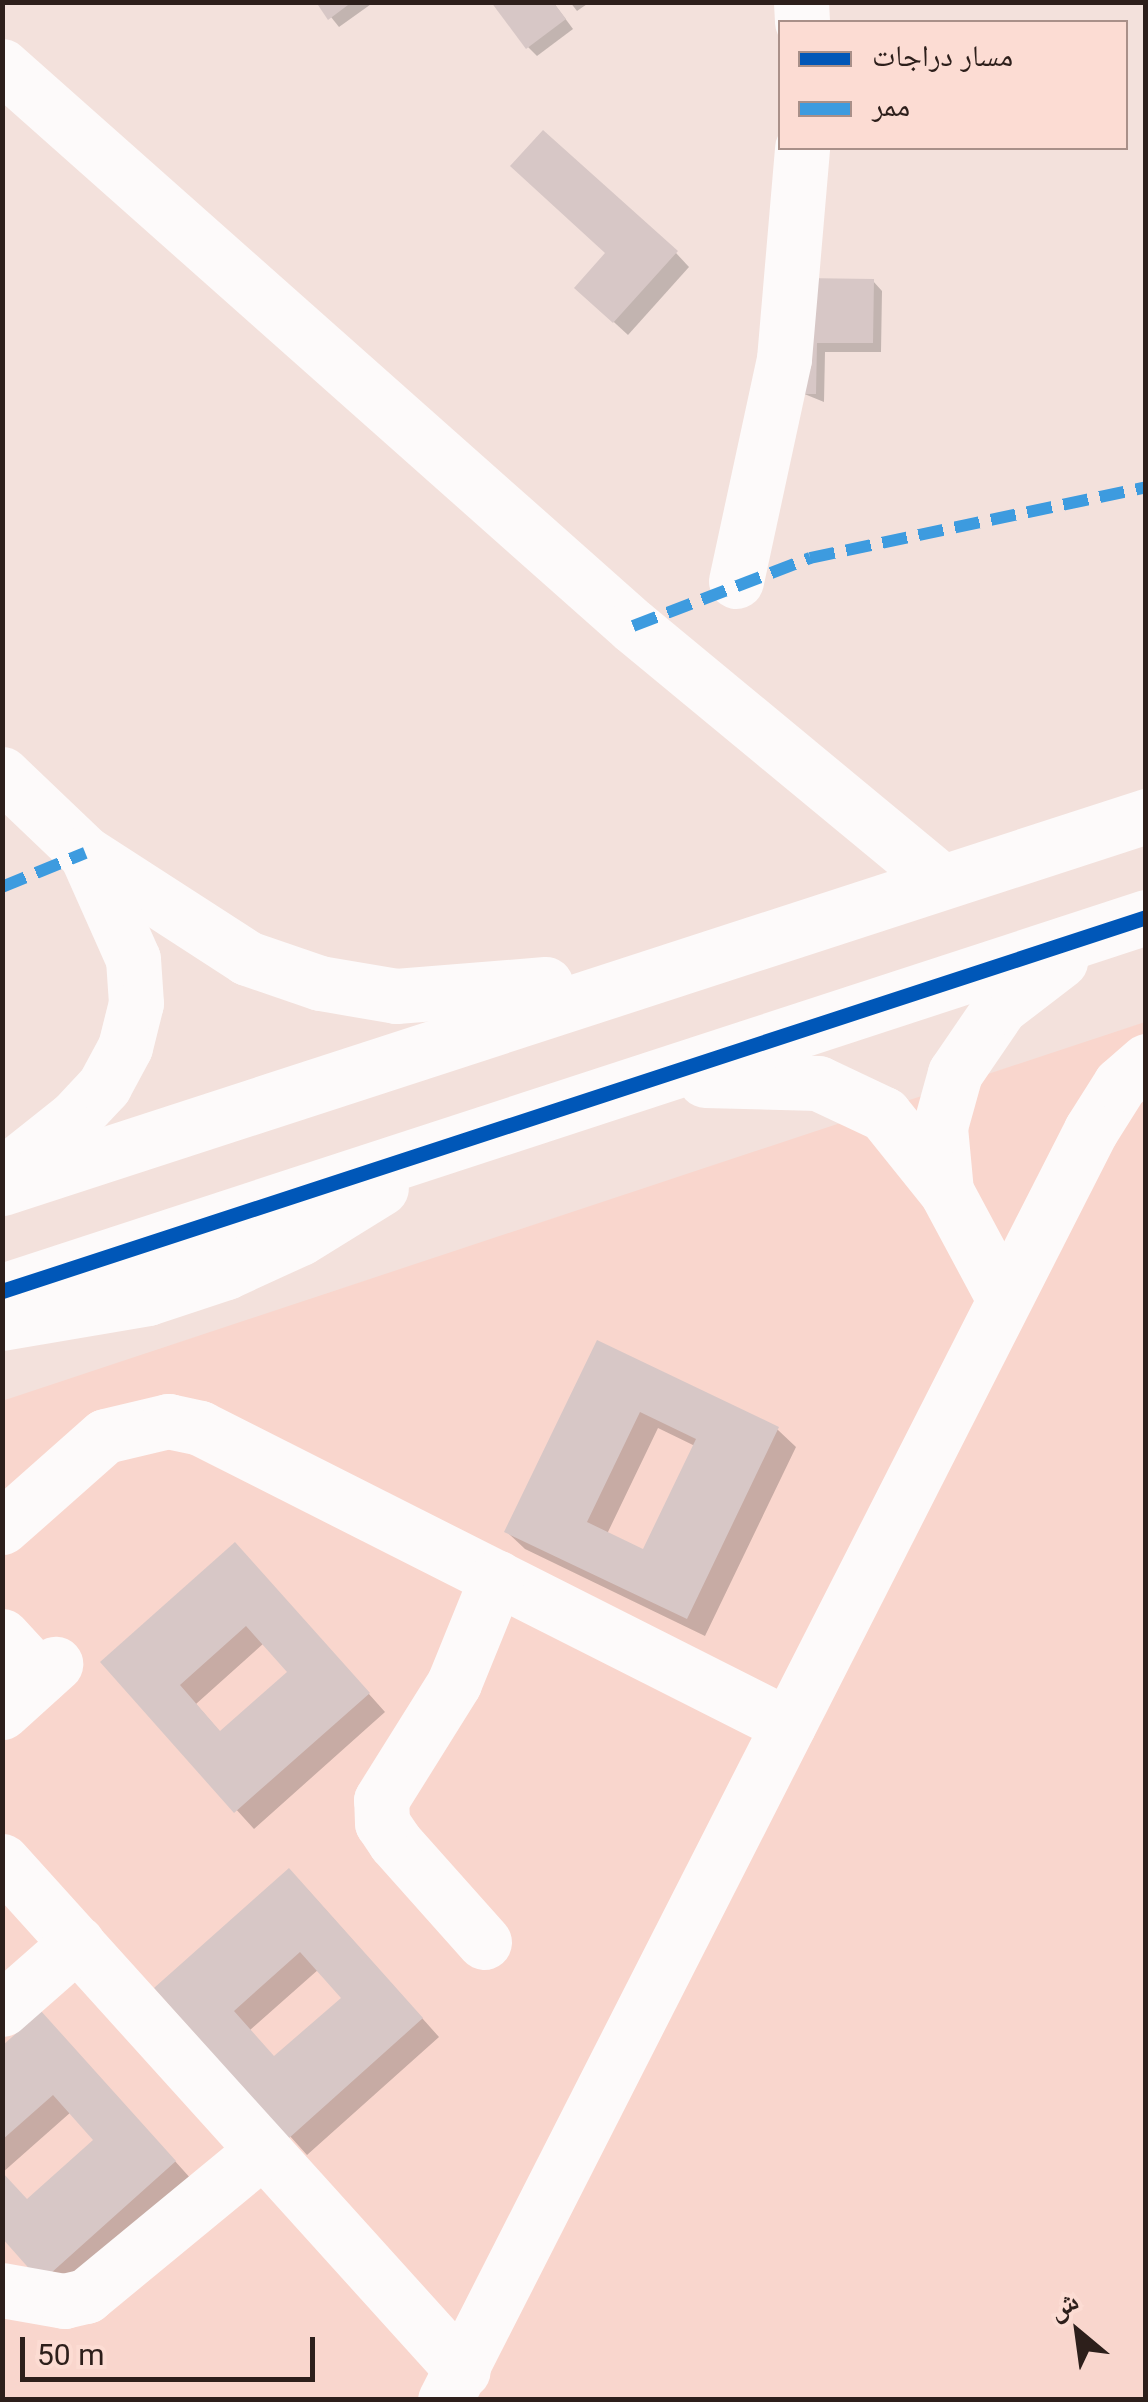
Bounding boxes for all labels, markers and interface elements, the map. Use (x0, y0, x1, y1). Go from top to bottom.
legend (778, 20, 1128, 150)
text: مسار دراجات (872, 38, 1013, 73)
text: ممر (872, 88, 910, 123)
north arrow (1028, 2282, 1128, 2382)
text: ش (1042, 2284, 1084, 2327)
scale bar (25, 2317, 320, 2379)
text: 50 m (37, 2337, 104, 2372)

